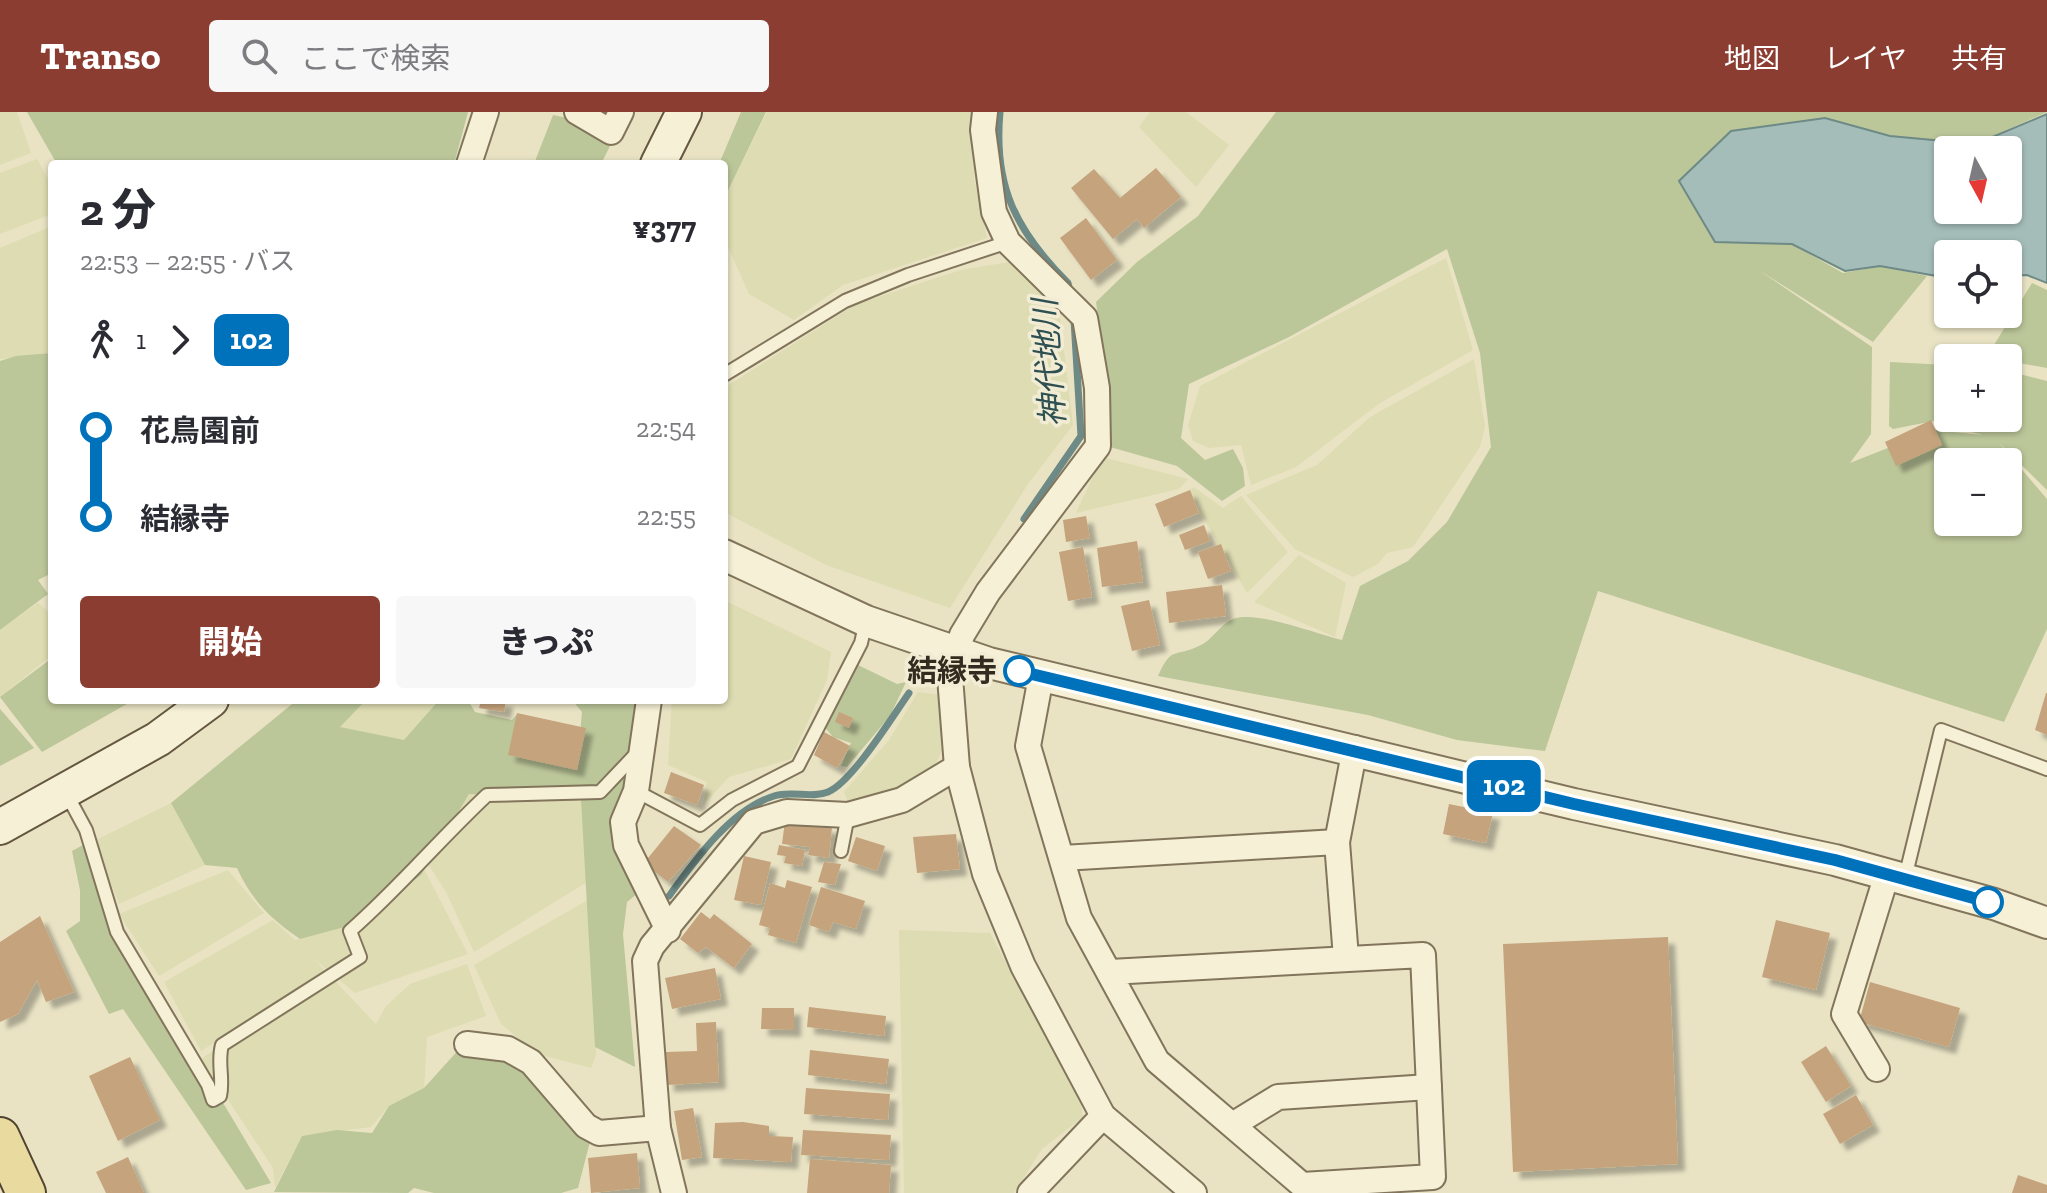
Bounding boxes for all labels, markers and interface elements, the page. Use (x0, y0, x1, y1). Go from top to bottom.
search box (209, 20, 769, 92)
text: Transo (40, 33, 161, 79)
icon: search (237, 34, 281, 78)
text: ここで検索 (301, 41, 451, 77)
text: 地図 (1724, 42, 1780, 75)
text: レイヤ (1824, 42, 1907, 75)
text: 共有 (1951, 42, 2007, 75)
north arrow (1934, 136, 2022, 224)
map controls (1934, 136, 2022, 536)
text: 2 分 (80, 183, 156, 236)
text: ¥377 (632, 210, 696, 246)
button: locate (1934, 240, 2022, 328)
text: 22:53 – 22:55 · バス (80, 245, 295, 277)
water label: 神代地川 (1025, 295, 1072, 428)
icon: walk (80, 318, 124, 362)
icon: forward (158, 318, 202, 362)
text: 102 (230, 323, 273, 356)
text: 1 (136, 324, 146, 356)
button: + (1934, 344, 2022, 432)
text: 22:54 (636, 412, 696, 444)
text: 花鳥園前 (140, 413, 260, 449)
button: − (1934, 448, 2022, 536)
text: 22:55 (637, 500, 696, 532)
text: 結縁寺 (140, 501, 230, 537)
button: 開始 (80, 596, 380, 688)
button: きっぷ (396, 596, 696, 688)
place label: 結縁寺 (907, 653, 997, 689)
marker: 結縁寺 (1004, 656, 1034, 686)
line badge: 102 (1458, 760, 1550, 812)
text: 102 (1483, 769, 1525, 802)
unlabelled marker (1973, 887, 2003, 917)

